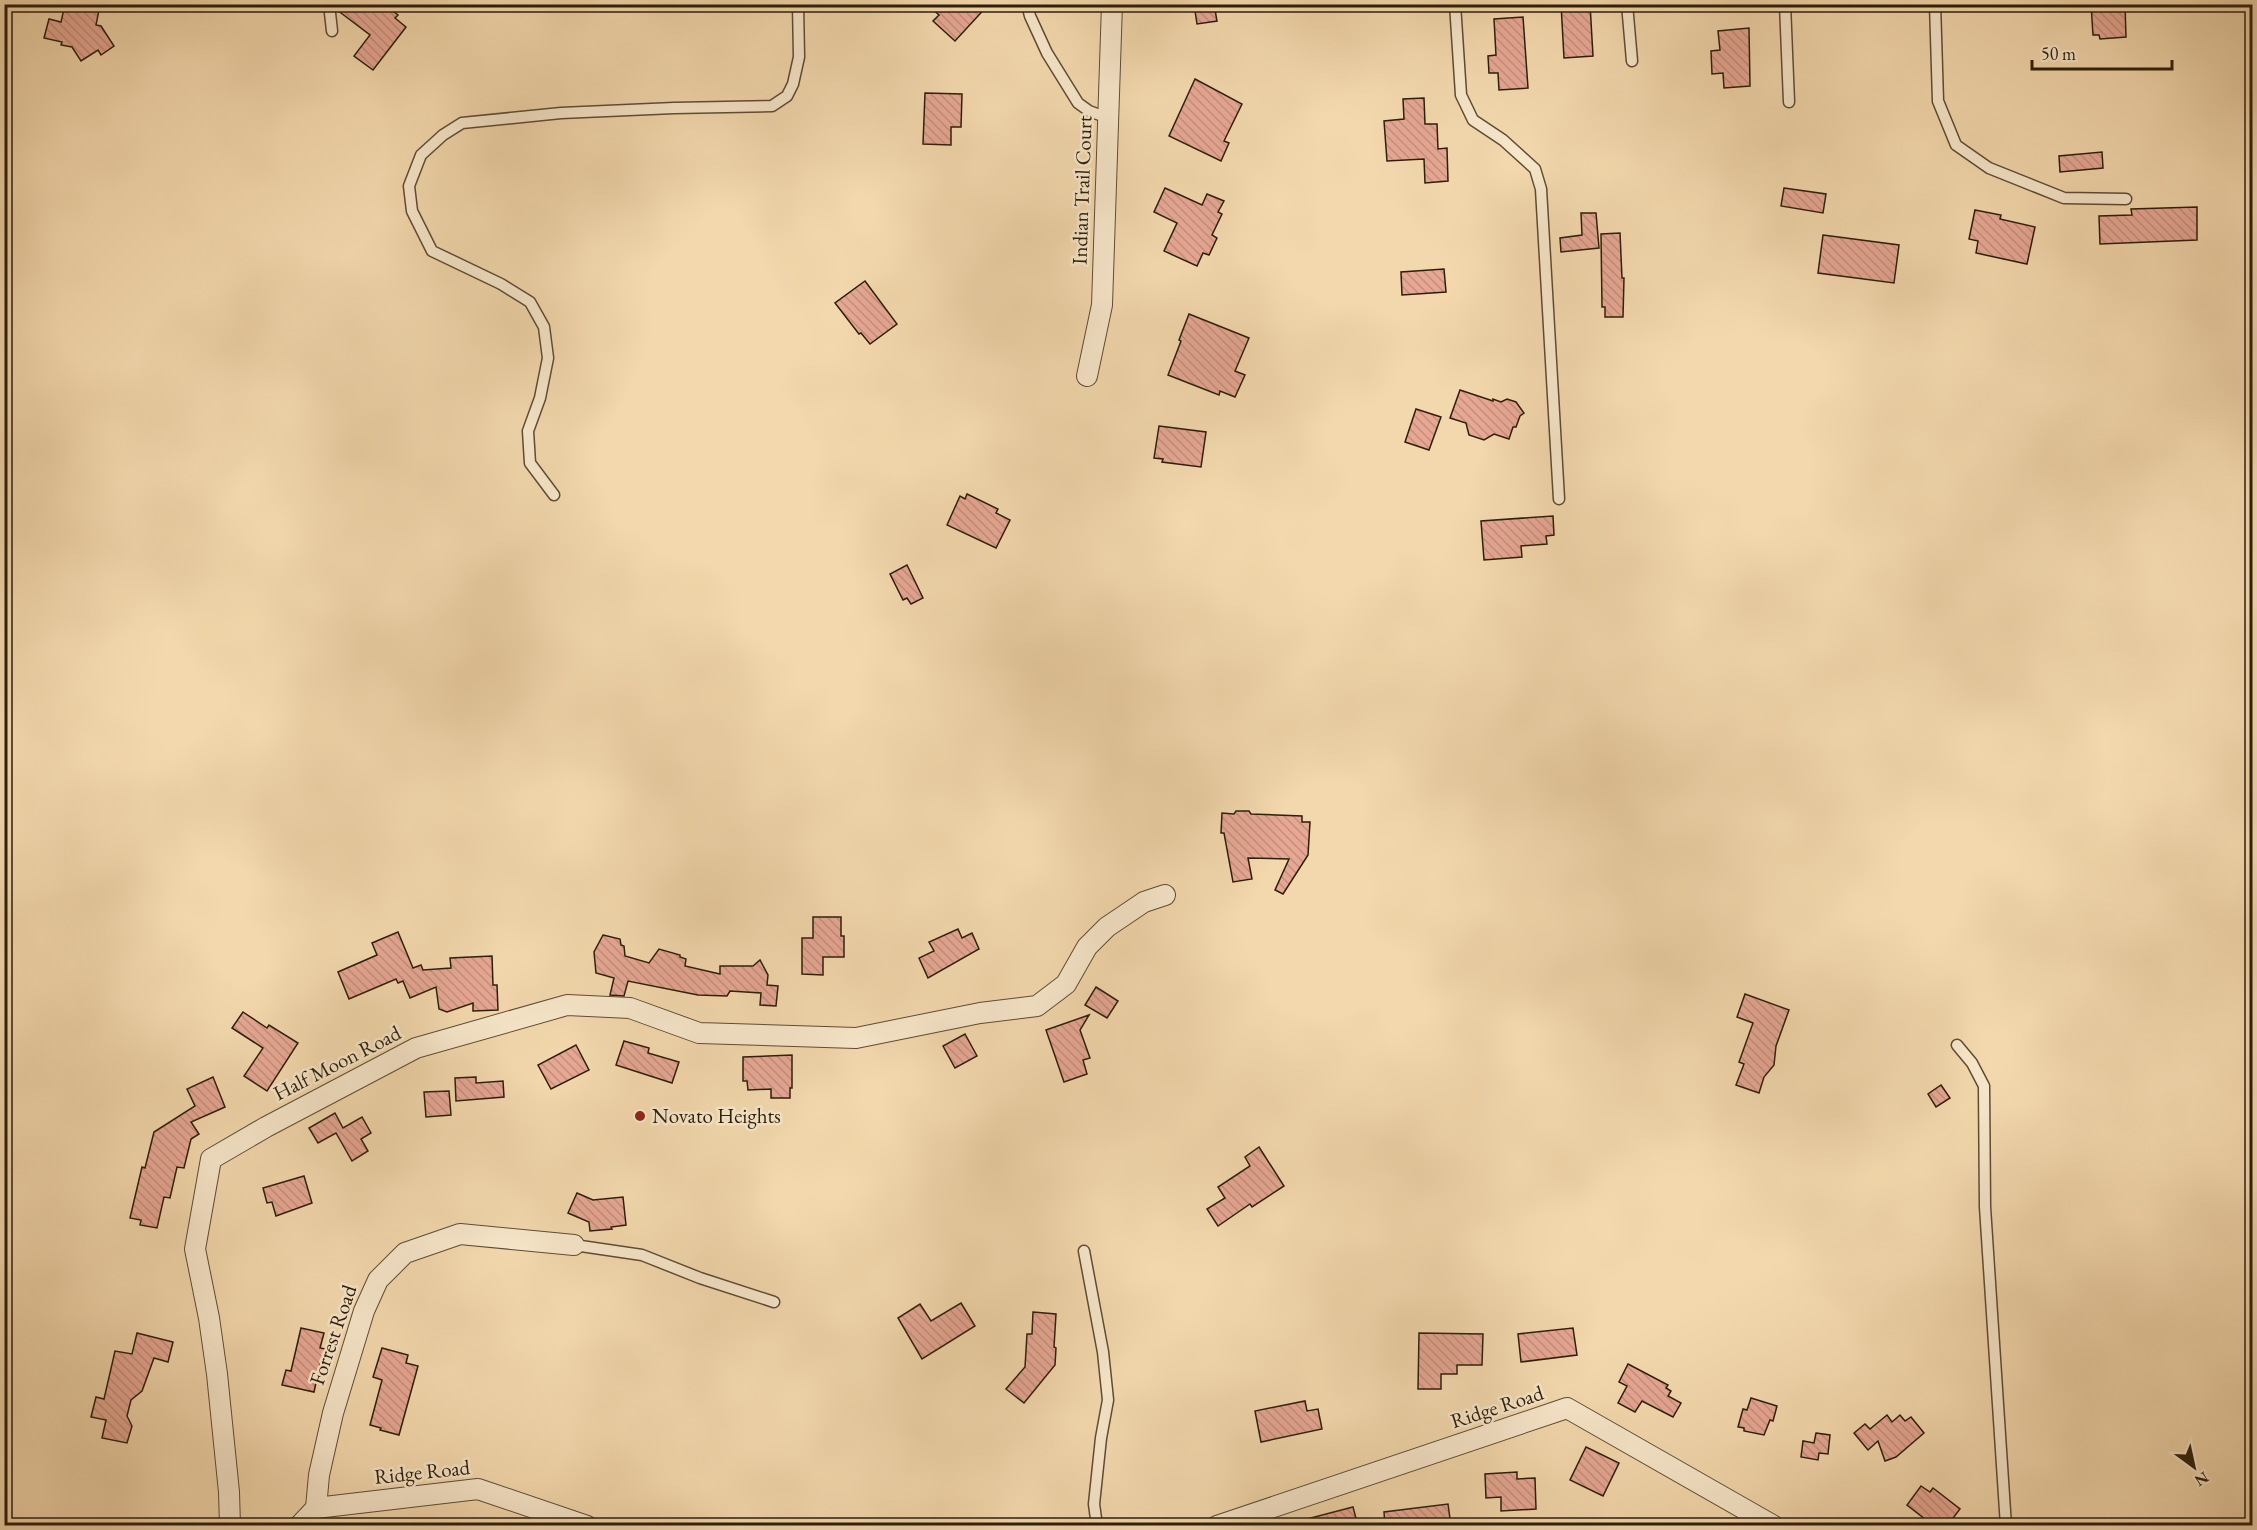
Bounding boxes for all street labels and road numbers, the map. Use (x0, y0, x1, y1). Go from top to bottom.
street label: Indian Trail Court (1065, 114, 1098, 265)
street label: Half Moon Road (268, 1019, 406, 1106)
street label: Forrest Road (303, 1281, 362, 1389)
street label: Ridge Road (1447, 1379, 1547, 1434)
street label: Ridge Road (373, 1453, 472, 1490)

